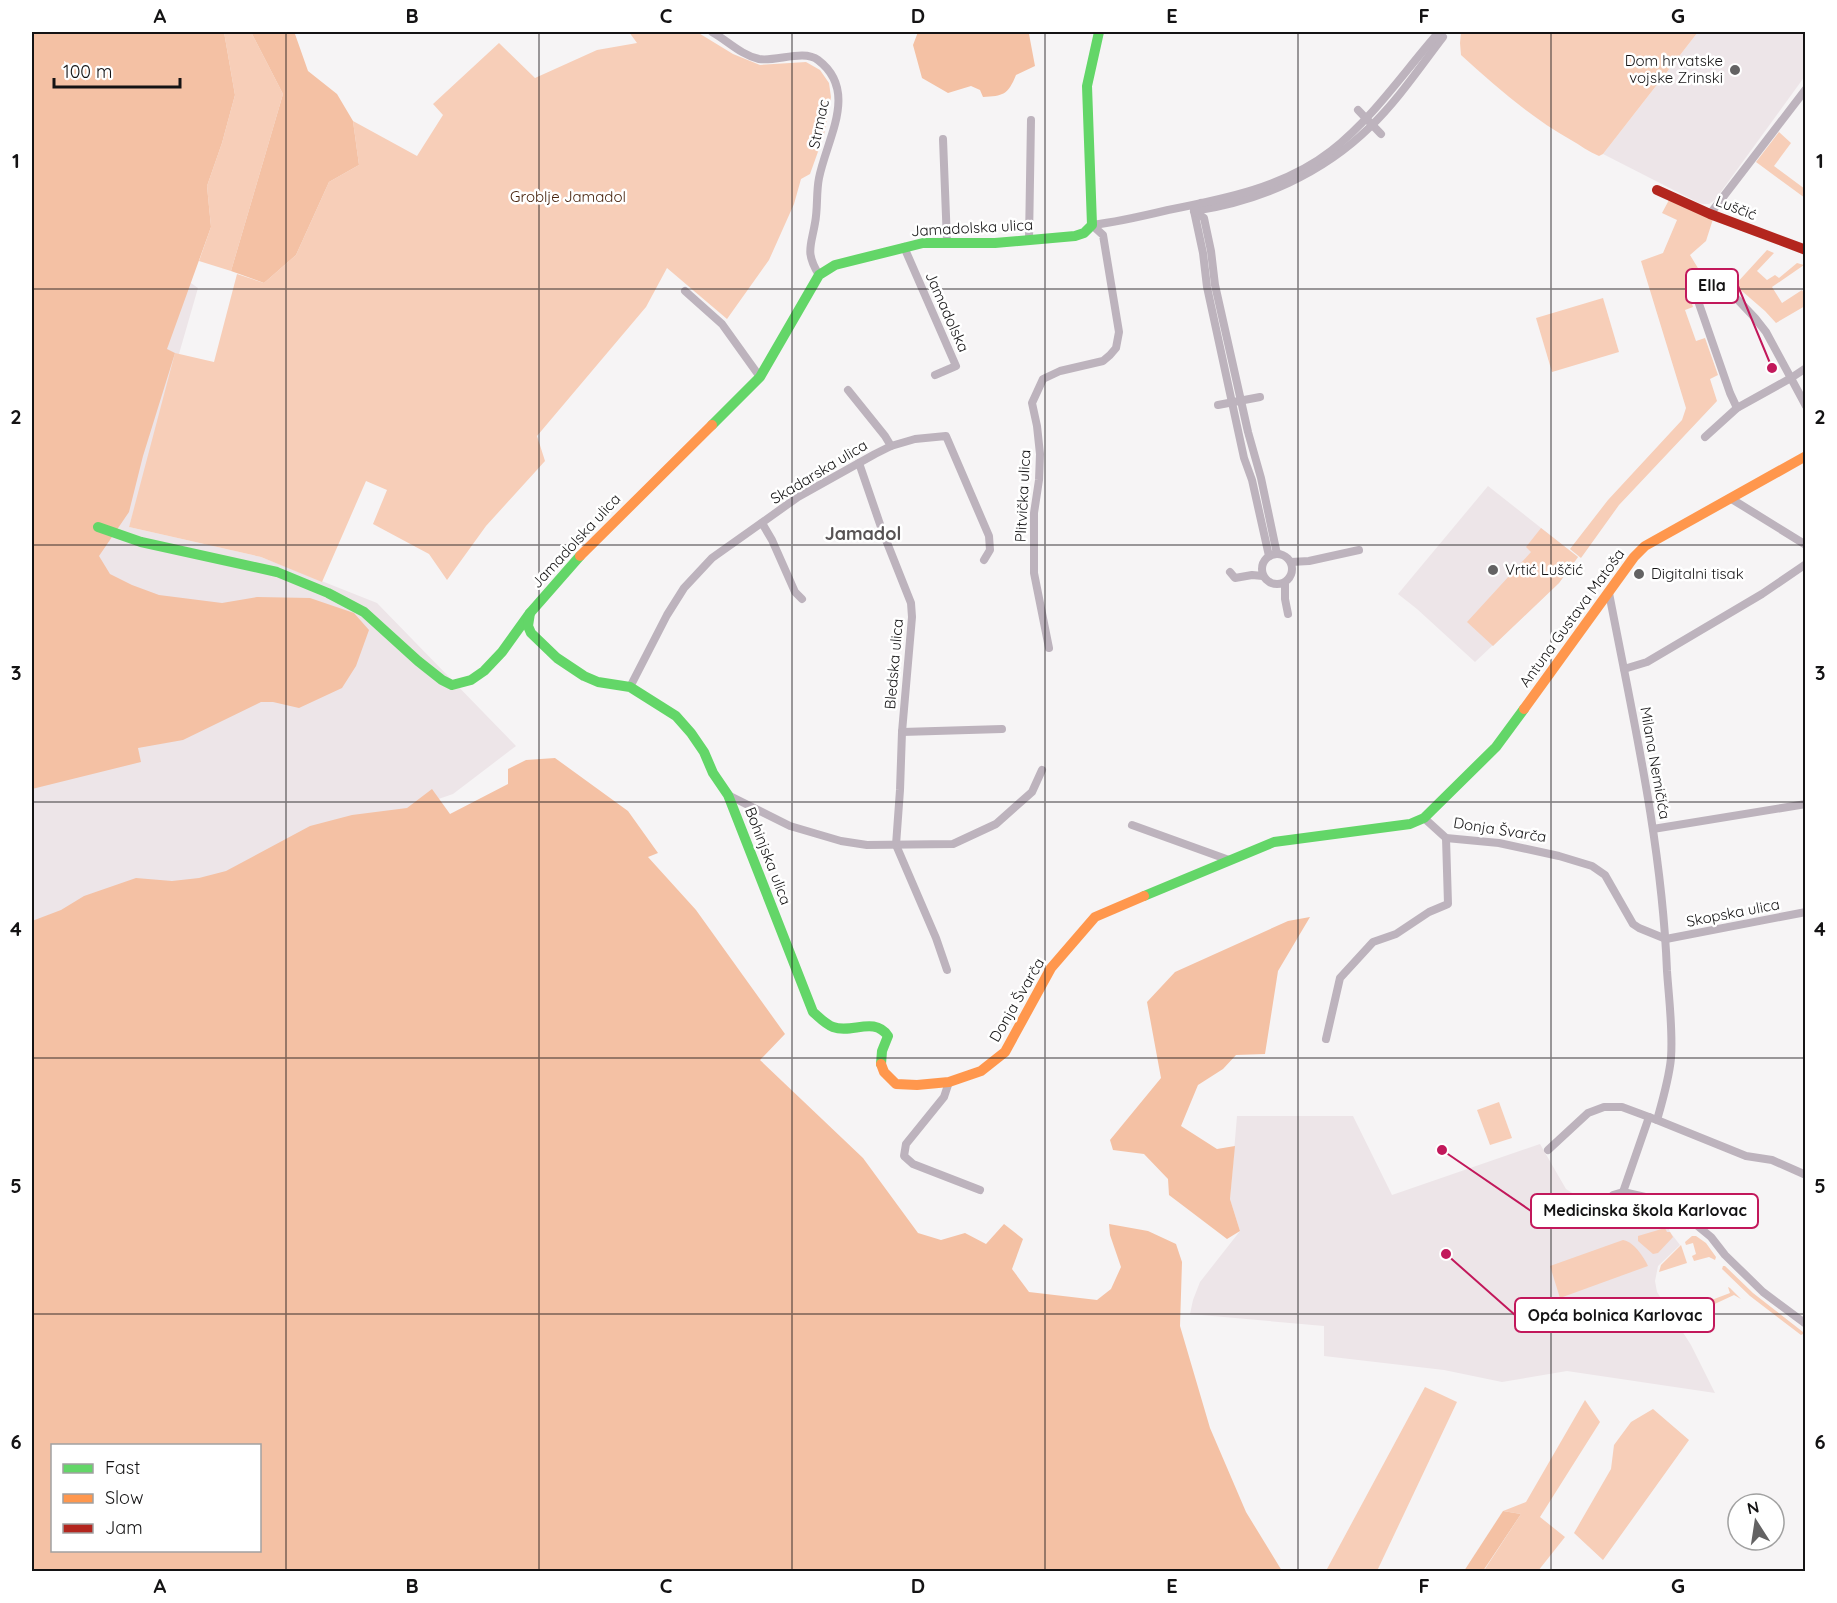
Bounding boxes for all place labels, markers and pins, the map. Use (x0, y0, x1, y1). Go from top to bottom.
place label: Dom hrvatske vojske Zrinski (1625, 51, 1723, 87)
marker: Dom hrvatske vojske Zrinski (1728, 63, 1742, 77)
callout: Ella (1686, 269, 1738, 303)
place label: Vrtić Luščić (1505, 560, 1583, 579)
marker: Vrtić Luščić (1486, 563, 1500, 577)
place label: Digitalni tisak (1651, 564, 1744, 583)
marker: Digitalni tisak (1632, 567, 1646, 581)
callout: Medicinska škola Karlovac (1531, 1194, 1758, 1228)
callout: Opća bolnica Karlovac (1515, 1298, 1714, 1332)

